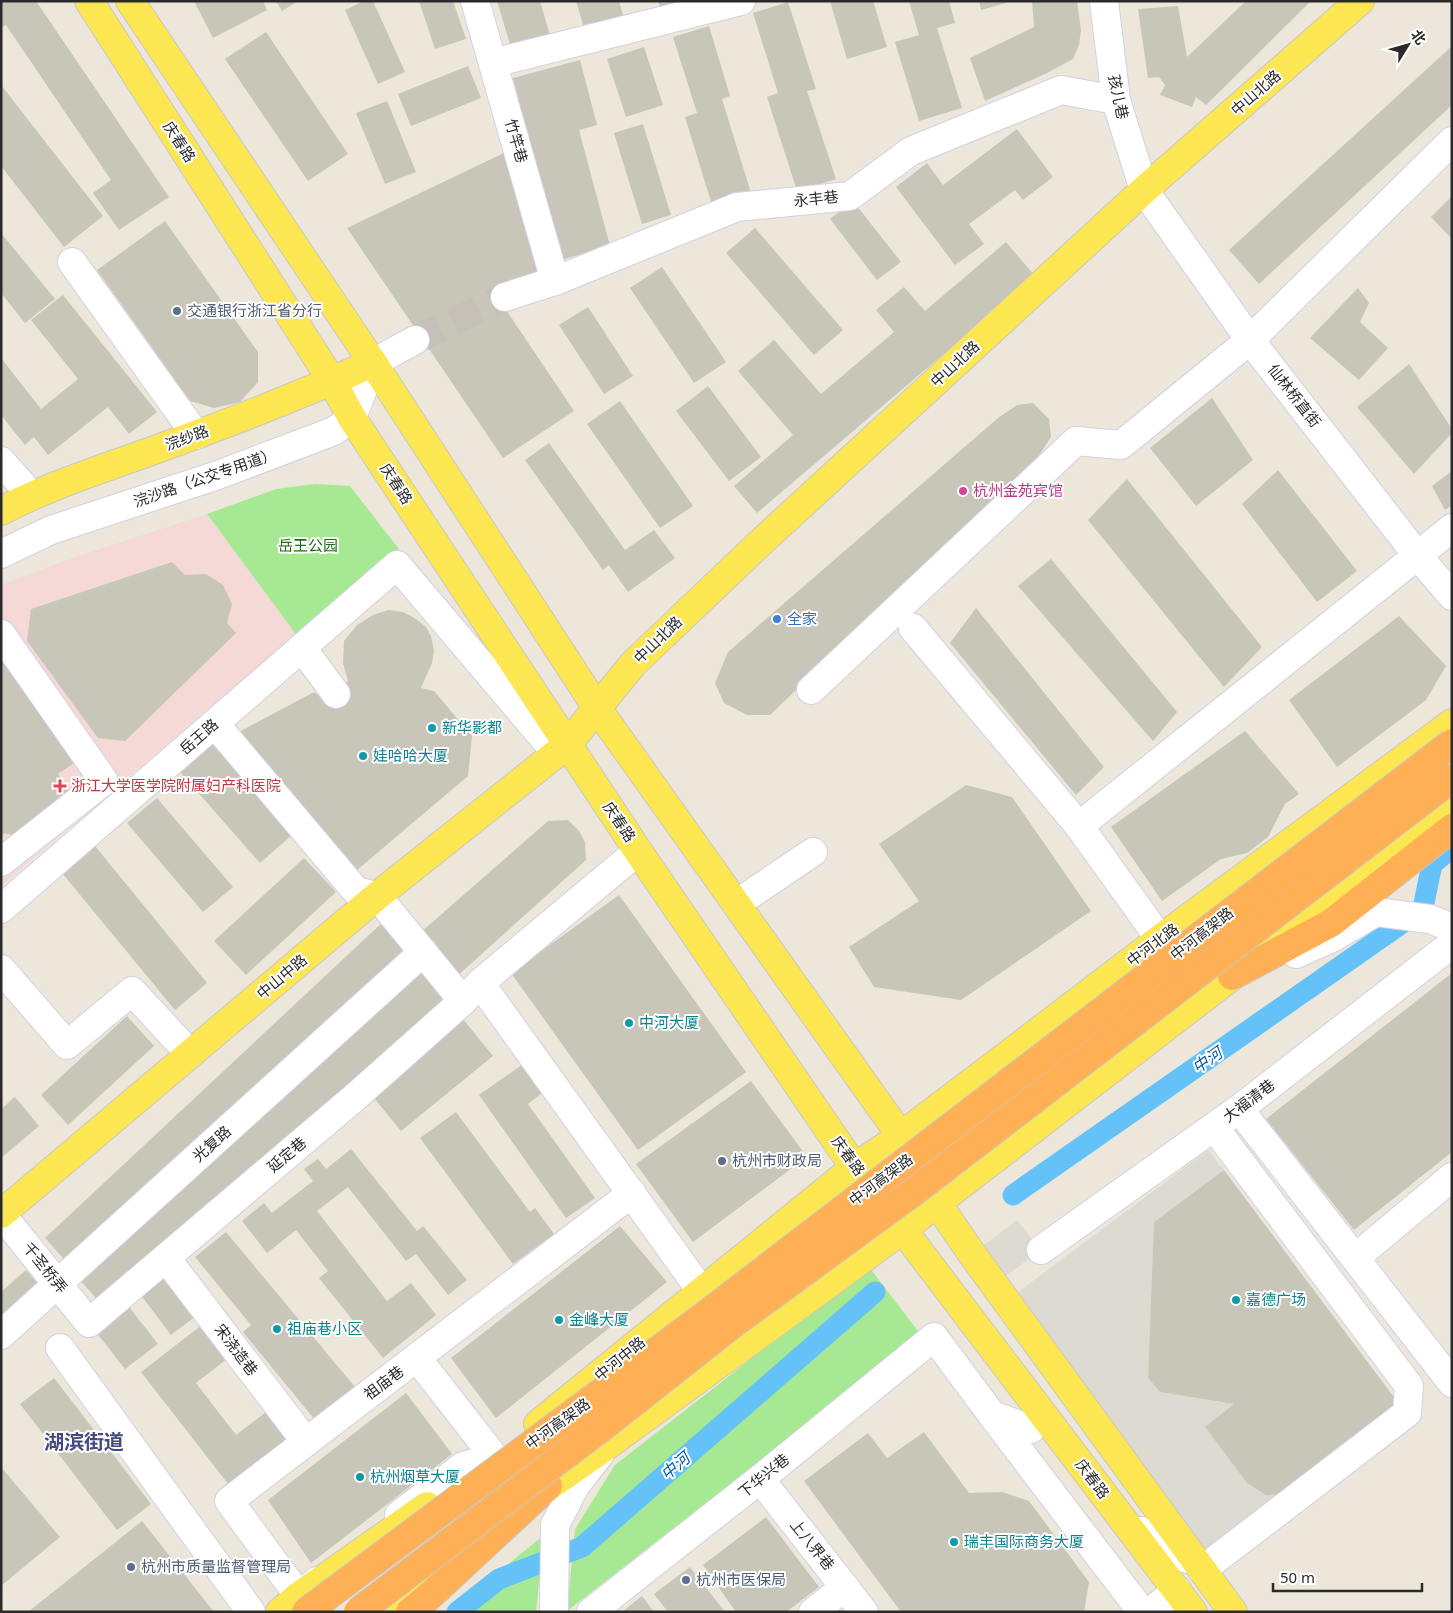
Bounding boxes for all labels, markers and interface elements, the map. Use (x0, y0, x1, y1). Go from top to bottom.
north arrow (1383, 20, 1433, 70)
text: 北 (1407, 26, 1431, 48)
street label: 中山北路 (1226, 65, 1285, 119)
street label: 孩儿巷 (1105, 73, 1133, 121)
street label: 竹竿巷 (501, 116, 533, 165)
street label: 庆春路 (159, 117, 200, 166)
street label: 永丰巷 (792, 186, 839, 210)
place label: 交通银行浙江省分行 (187, 300, 322, 320)
marker: 交通银行浙江省分行 (171, 305, 183, 317)
street label: 中山北路 (926, 335, 983, 391)
street label: 仙林桥直街 (1264, 360, 1326, 431)
street label: 浣纱路 (162, 420, 211, 454)
street label: 浣沙路（公交专用道） (130, 443, 279, 511)
street label: 庆春路 (376, 459, 417, 508)
place label: 杭州金苑宾馆 (973, 480, 1063, 500)
marker: 杭州金苑宾馆 (957, 485, 969, 497)
park label: 岳王公园 (278, 535, 338, 555)
place label: 全家 (787, 608, 817, 628)
street label: 中山北路 (629, 611, 686, 667)
marker: 全家 (771, 613, 783, 625)
street label: 岳王路 (175, 714, 222, 759)
place label: 新华影都 (442, 717, 502, 737)
marker: 新华影都 (426, 722, 438, 734)
place label: 娃哈哈大厦 (373, 745, 448, 765)
marker: 娃哈哈大厦 (357, 750, 369, 762)
place label: 浙江大学医学院附属妇产科医院 (71, 775, 281, 795)
marker: 浙江大学医学院附属妇产科医院 (53, 779, 67, 793)
street label: 庆春路 (599, 797, 641, 846)
street label: 中河高架路 (1166, 902, 1237, 964)
street label: 中河北路 (1122, 918, 1182, 970)
street label: 中山中路 (252, 949, 311, 1003)
place label: 中河大厦 (639, 1012, 699, 1032)
marker: 中河大厦 (623, 1017, 635, 1029)
water label: 中河 (1188, 1040, 1229, 1078)
street label: 大福清巷 (1218, 1074, 1278, 1126)
street label: 光复路 (188, 1121, 235, 1166)
street label: 庆春路 (827, 1131, 870, 1179)
street label: 延定巷 (263, 1132, 310, 1176)
street label: 中河高架路 (844, 1149, 916, 1210)
place label: 杭州市财政局 (732, 1150, 822, 1170)
marker: 杭州市财政局 (716, 1155, 728, 1167)
street label: 千圣桥弄 (19, 1238, 72, 1297)
place label: 嘉德广场 (1246, 1289, 1306, 1309)
marker: 嘉德广场 (1230, 1294, 1242, 1306)
place label: 金峰大厦 (569, 1309, 629, 1329)
marker: 金峰大厦 (553, 1314, 565, 1326)
place label: 祖庙巷小区 (287, 1318, 362, 1338)
street label: 宋浇造巷 (211, 1319, 263, 1379)
marker: 祖庙巷小区 (271, 1323, 283, 1335)
street label: 中河中路 (590, 1332, 649, 1385)
street label: 祖庙巷 (359, 1361, 407, 1404)
street label: 中河高架路 (521, 1393, 594, 1453)
district label: 湖滨街道 (44, 1428, 124, 1455)
water label: 中河 (656, 1445, 697, 1485)
street label: 下华兴巷 (734, 1449, 793, 1502)
street label: 庆春路 (1071, 1454, 1114, 1502)
place label: 杭州烟草大厦 (370, 1466, 460, 1486)
marker: 杭州烟草大厦 (354, 1471, 366, 1483)
street label: 上八界巷 (786, 1515, 839, 1574)
place label: 瑞丰国际商务大厦 (964, 1531, 1084, 1551)
marker: 瑞丰国际商务大厦 (948, 1536, 960, 1548)
place label: 杭州市质量监督管理局 (141, 1556, 291, 1576)
scale bar (1273, 1560, 1422, 1592)
marker: 杭州市质量监督管理局 (125, 1561, 137, 1573)
text: 50 m (1280, 1567, 1315, 1587)
place label: 杭州市医保局 (696, 1569, 786, 1589)
marker: 杭州市医保局 (680, 1574, 692, 1586)

